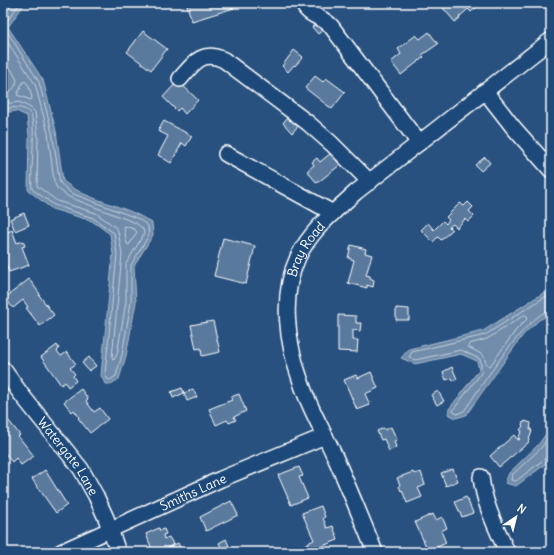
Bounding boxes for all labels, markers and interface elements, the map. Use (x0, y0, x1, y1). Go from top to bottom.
street label: Bray Road (283, 217, 329, 279)
street label: Watergate Lane (34, 413, 102, 498)
street label: Smiths Lane (157, 469, 229, 514)
north arrow (496, 497, 536, 537)
text: N (515, 501, 529, 517)

